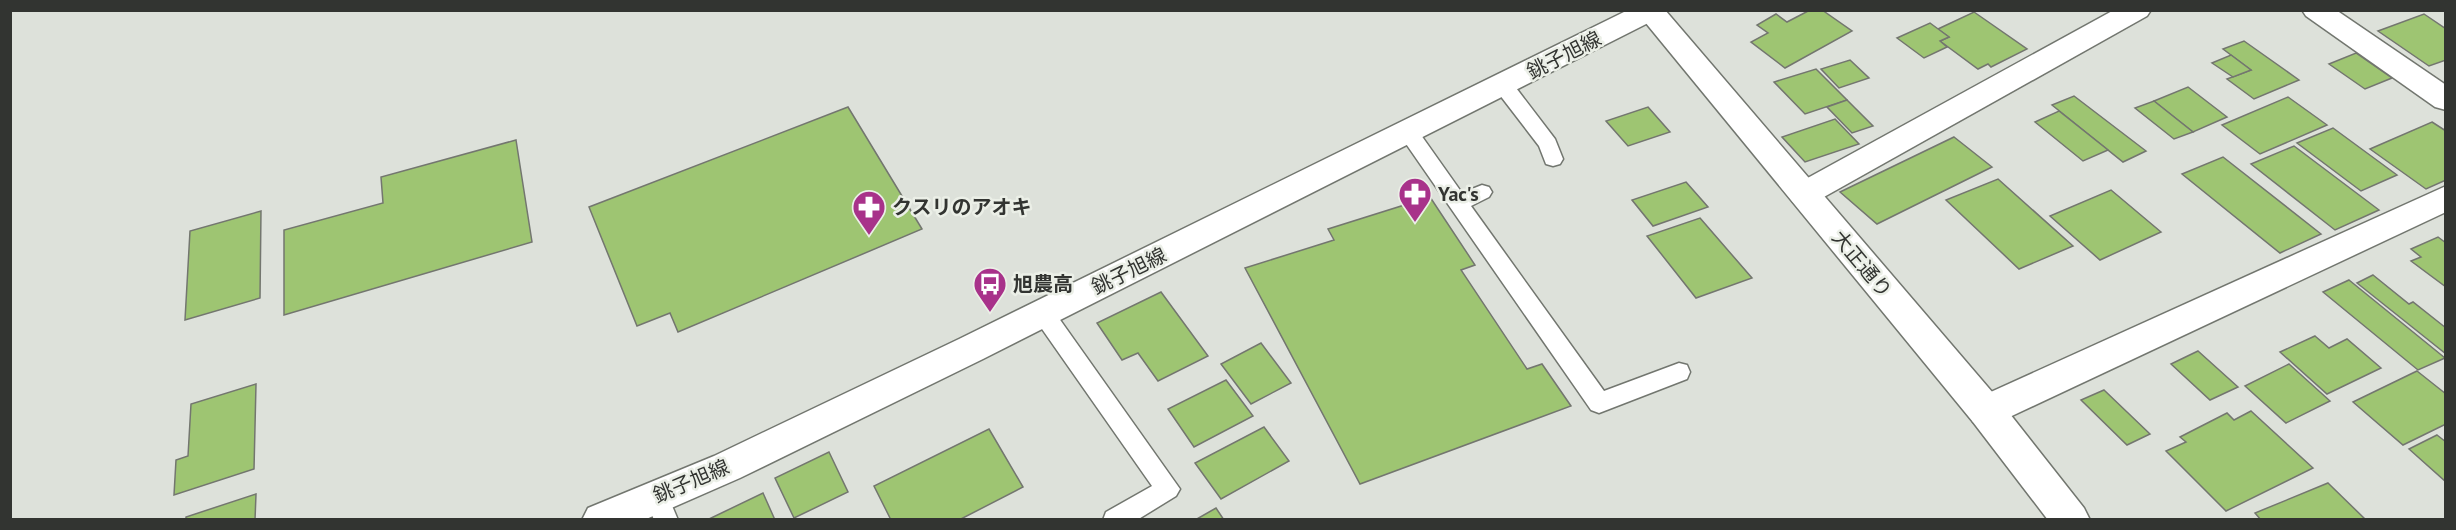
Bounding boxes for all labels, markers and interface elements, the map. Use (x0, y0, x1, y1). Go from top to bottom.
street label: 銚子旭線 (1522, 25, 1606, 85)
pharmacy icon: Yac's (1397, 176, 1433, 223)
place label: Yac's (1437, 181, 1479, 207)
pharmacy icon: クスリのアオキ (851, 189, 887, 236)
place label: クスリのアオキ (892, 194, 1031, 220)
street label: 大正通り (1826, 225, 1898, 303)
street label: 銚子旭線 (1087, 242, 1171, 300)
bus stop icon: 旭農高 (972, 266, 1008, 313)
place label: 旭農高 (1013, 271, 1073, 297)
street label: 銚子旭線 (649, 453, 733, 509)

